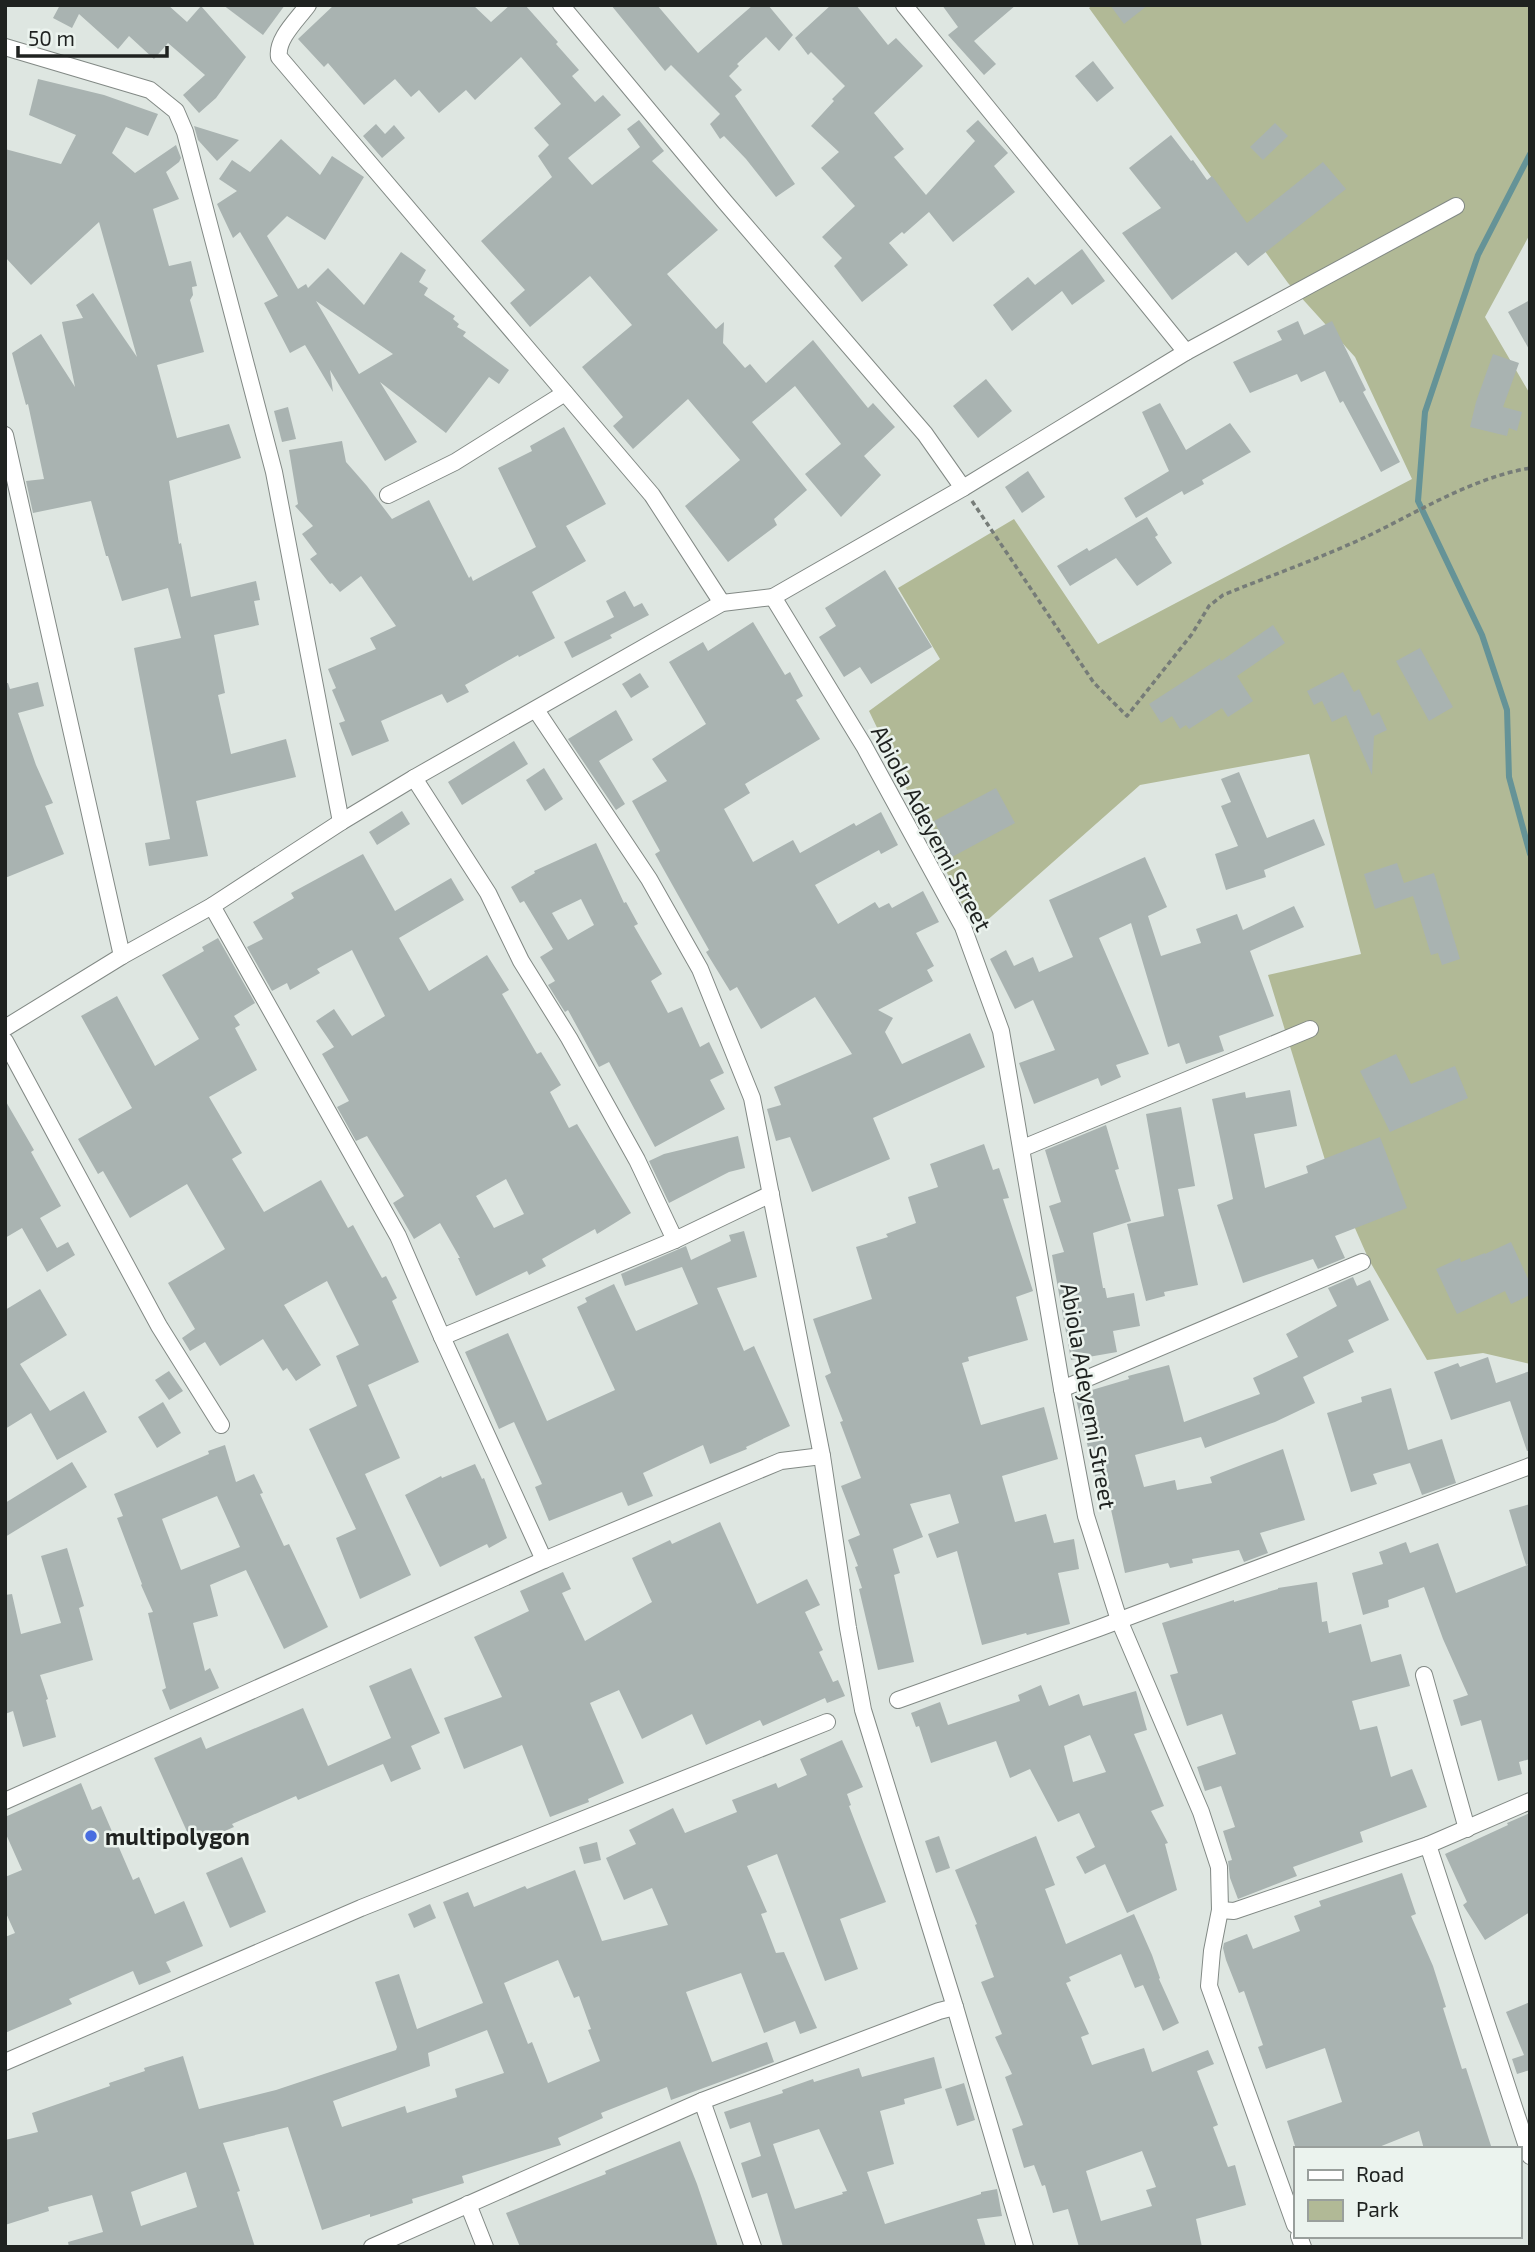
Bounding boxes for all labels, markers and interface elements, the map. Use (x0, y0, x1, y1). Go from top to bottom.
scale bar (18, 14, 166, 58)
text: 50 m (28, 25, 75, 50)
street label: Abiola Adeyemi Street (866, 720, 998, 936)
street label: Abiola Adeyemi Street (1055, 1281, 1123, 1512)
place label: multipolygon (105, 1822, 250, 1850)
marker: multipolygon (83, 1828, 99, 1844)
legend (1294, 2147, 1521, 2238)
text: Road (1356, 2161, 1404, 2186)
text: Park (1356, 2196, 1399, 2221)

